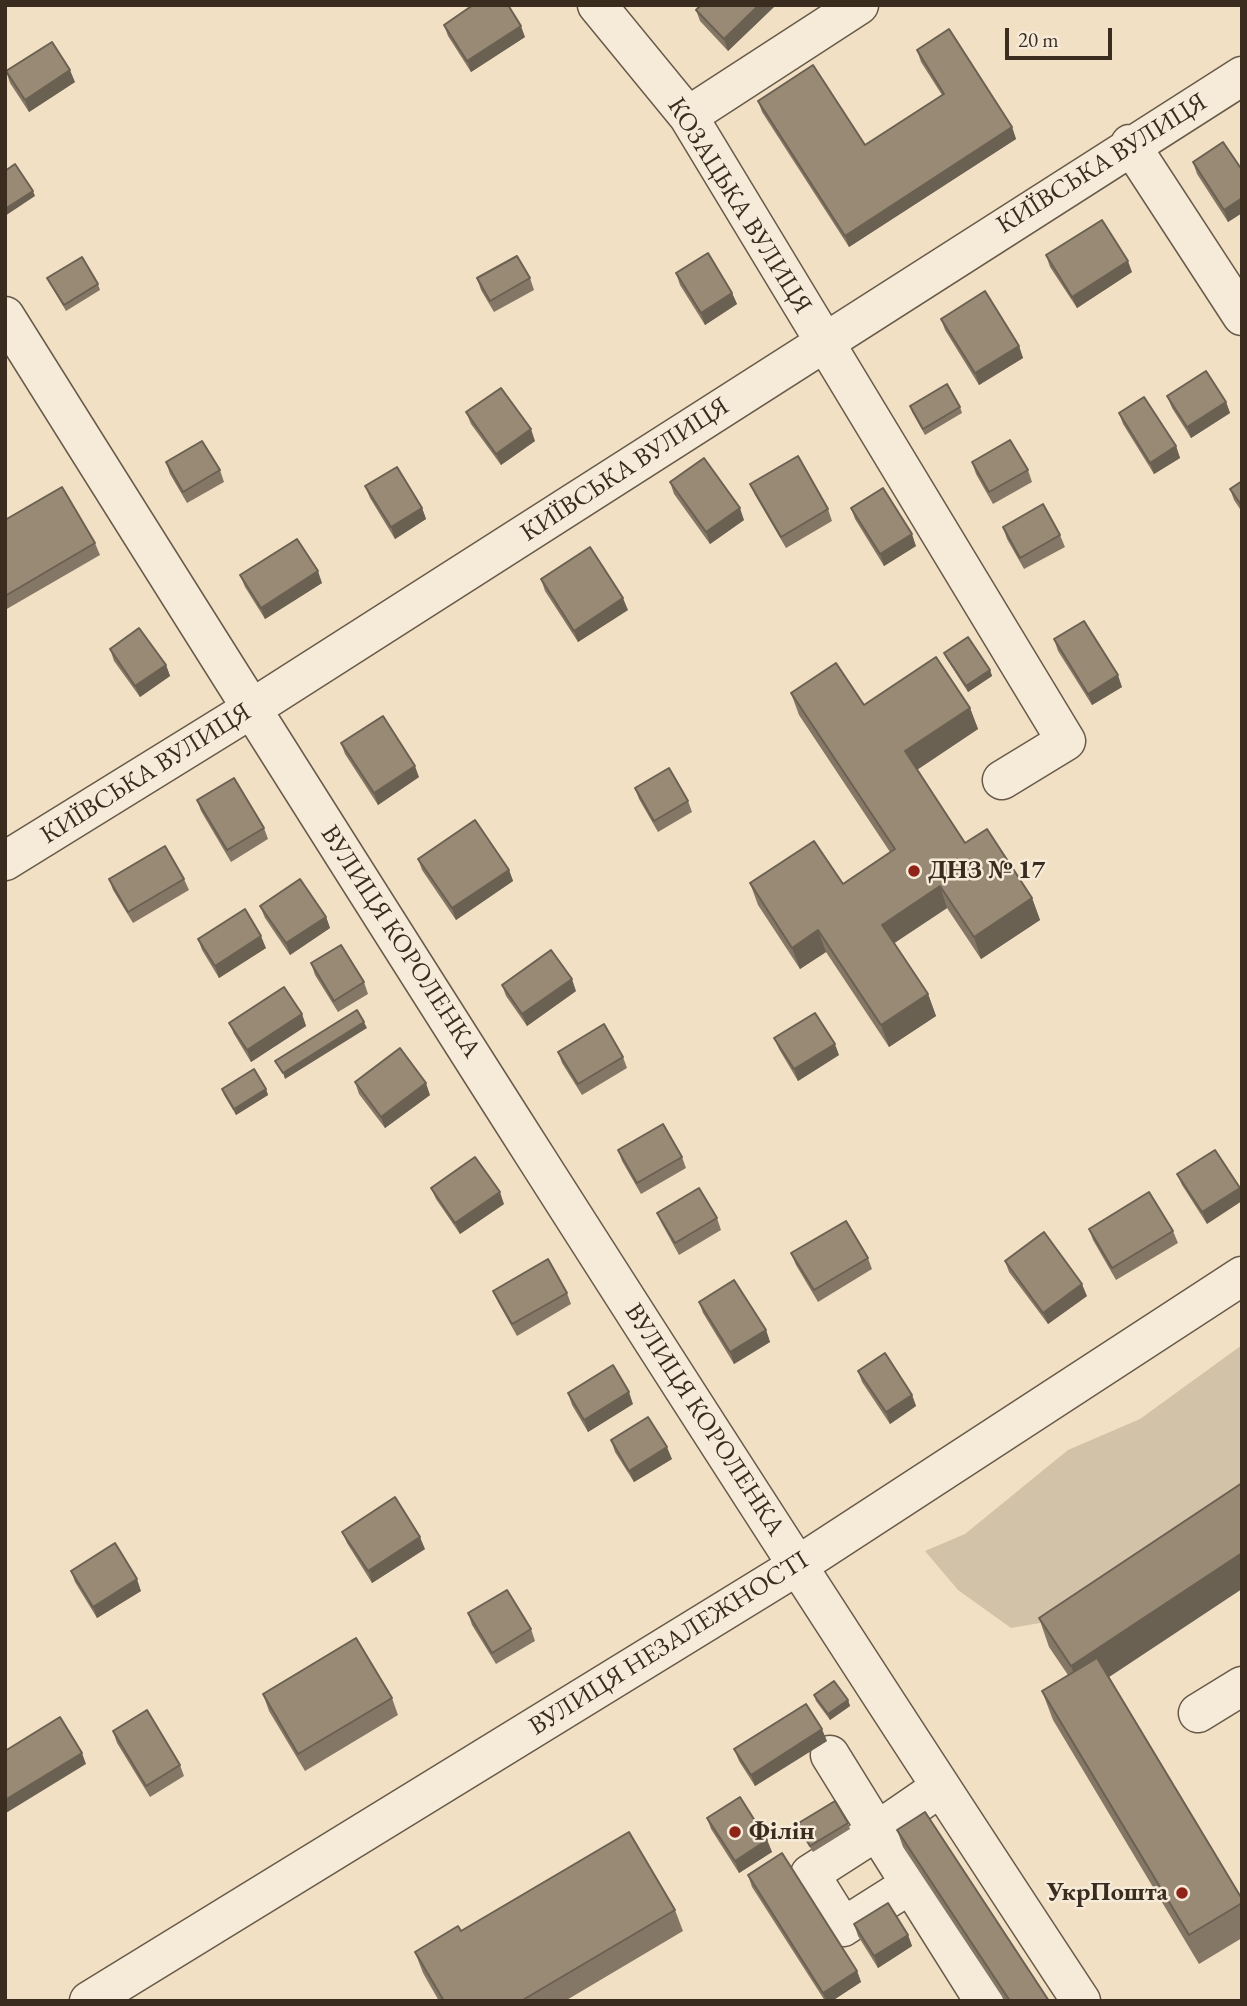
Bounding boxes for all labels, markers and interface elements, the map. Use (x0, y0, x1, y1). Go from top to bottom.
scale bar (1009, 14, 1116, 58)
text: 20 m (1018, 26, 1059, 53)
street label: КИЇВСЬКА ВУЛИЦЯ (991, 87, 1213, 241)
street label: КОЗАЦЬКА ВУЛИЦЯ (660, 92, 818, 320)
street label: КИЇВСЬКА ВУЛИЦЯ (515, 391, 735, 549)
street label: КИЇВСЬКА ВУЛИЦЯ (35, 697, 257, 851)
street label: ВУЛИЦЯ КОРОЛЕНКА (313, 820, 487, 1064)
place label: ДНЗ № 17 (928, 855, 1045, 887)
marker: ДНЗ № 17 (906, 863, 922, 879)
street label: ВУЛИЦЯ КОРОЛЕНКА (617, 1298, 791, 1542)
street label: ВУЛИЦЯ НЕЗАЛЕЖНОСТІ (524, 1545, 814, 1743)
place label: Філін (749, 1816, 814, 1848)
marker: Філін (727, 1824, 743, 1840)
place label: УкрПошта (1046, 1877, 1168, 1909)
marker: УкрПошта (1174, 1885, 1190, 1901)

